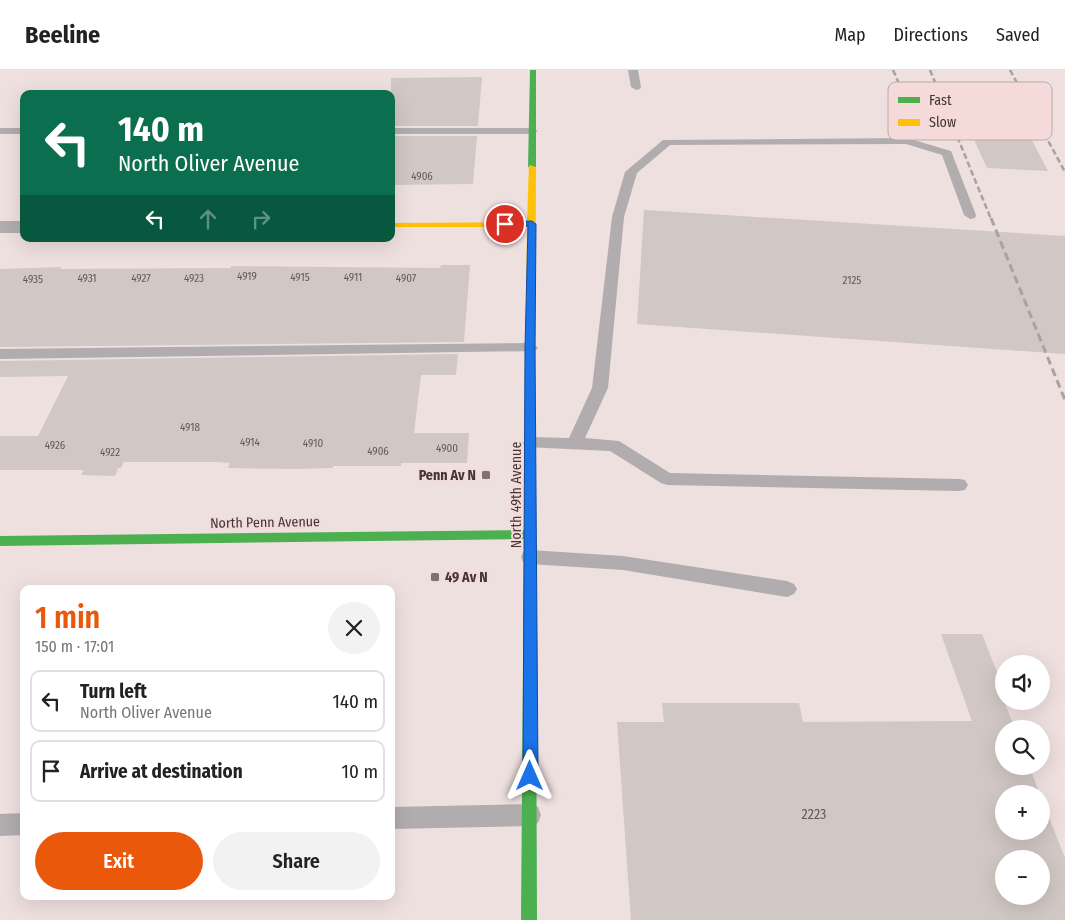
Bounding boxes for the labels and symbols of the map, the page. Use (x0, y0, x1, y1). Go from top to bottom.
legend (888, 82, 1052, 140)
text: Fast (929, 92, 952, 109)
text: Slow (929, 114, 956, 131)
house number: 4906 (411, 170, 433, 183)
pin (484, 203, 526, 245)
house number: 4919 (237, 270, 257, 283)
house number: 4915 (290, 271, 310, 284)
house number: 4911 (344, 271, 362, 284)
house number: 4931 (77, 272, 97, 285)
house number: 4927 (131, 272, 151, 285)
house number: 4923 (184, 272, 204, 285)
house number: 4907 (396, 272, 417, 285)
house number: 4935 (23, 273, 43, 286)
house number: 2125 (843, 274, 861, 287)
house number: 4918 (180, 421, 201, 434)
house number: 4914 (240, 436, 261, 449)
house number: 4910 (303, 437, 323, 450)
house number: 4926 (45, 439, 66, 452)
house number: 4900 (436, 442, 458, 455)
street label: North 49th Avenue (508, 442, 525, 548)
house number: 4906 (367, 445, 389, 458)
house number: 4922 (100, 446, 120, 459)
place label: Penn Av N (419, 467, 476, 484)
marker: Penn Av N (480, 469, 492, 481)
street label: North Penn Avenue (210, 513, 320, 532)
place label: 49 Av N (445, 569, 488, 586)
marker: 49 Av N (429, 571, 441, 583)
position arrow (503, 749, 555, 801)
house number: 2223 (802, 806, 826, 823)

